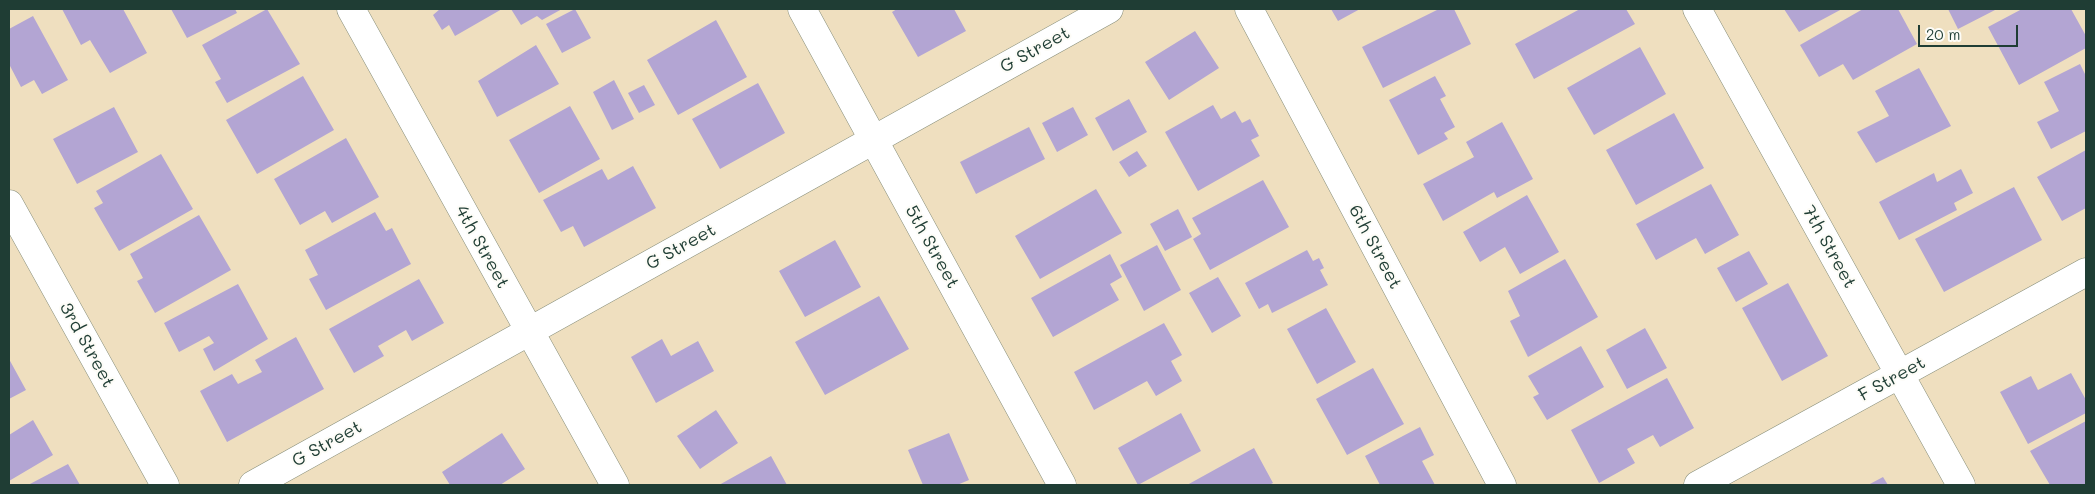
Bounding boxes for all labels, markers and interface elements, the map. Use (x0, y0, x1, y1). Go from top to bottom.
scale bar (1920, 15, 2020, 47)
street label: G Street (996, 22, 1074, 78)
text: 20 m (1926, 24, 1960, 44)
street label: 6th Street (1344, 201, 1406, 293)
street label: 4th Street (450, 202, 514, 292)
street label: 5th Street (900, 202, 964, 292)
street label: 7th Street (1797, 202, 1861, 292)
street label: G Street (642, 219, 720, 275)
street label: 3rd Street (55, 299, 119, 391)
street label: F Street (1855, 352, 1929, 406)
street label: G Street (288, 416, 366, 472)

